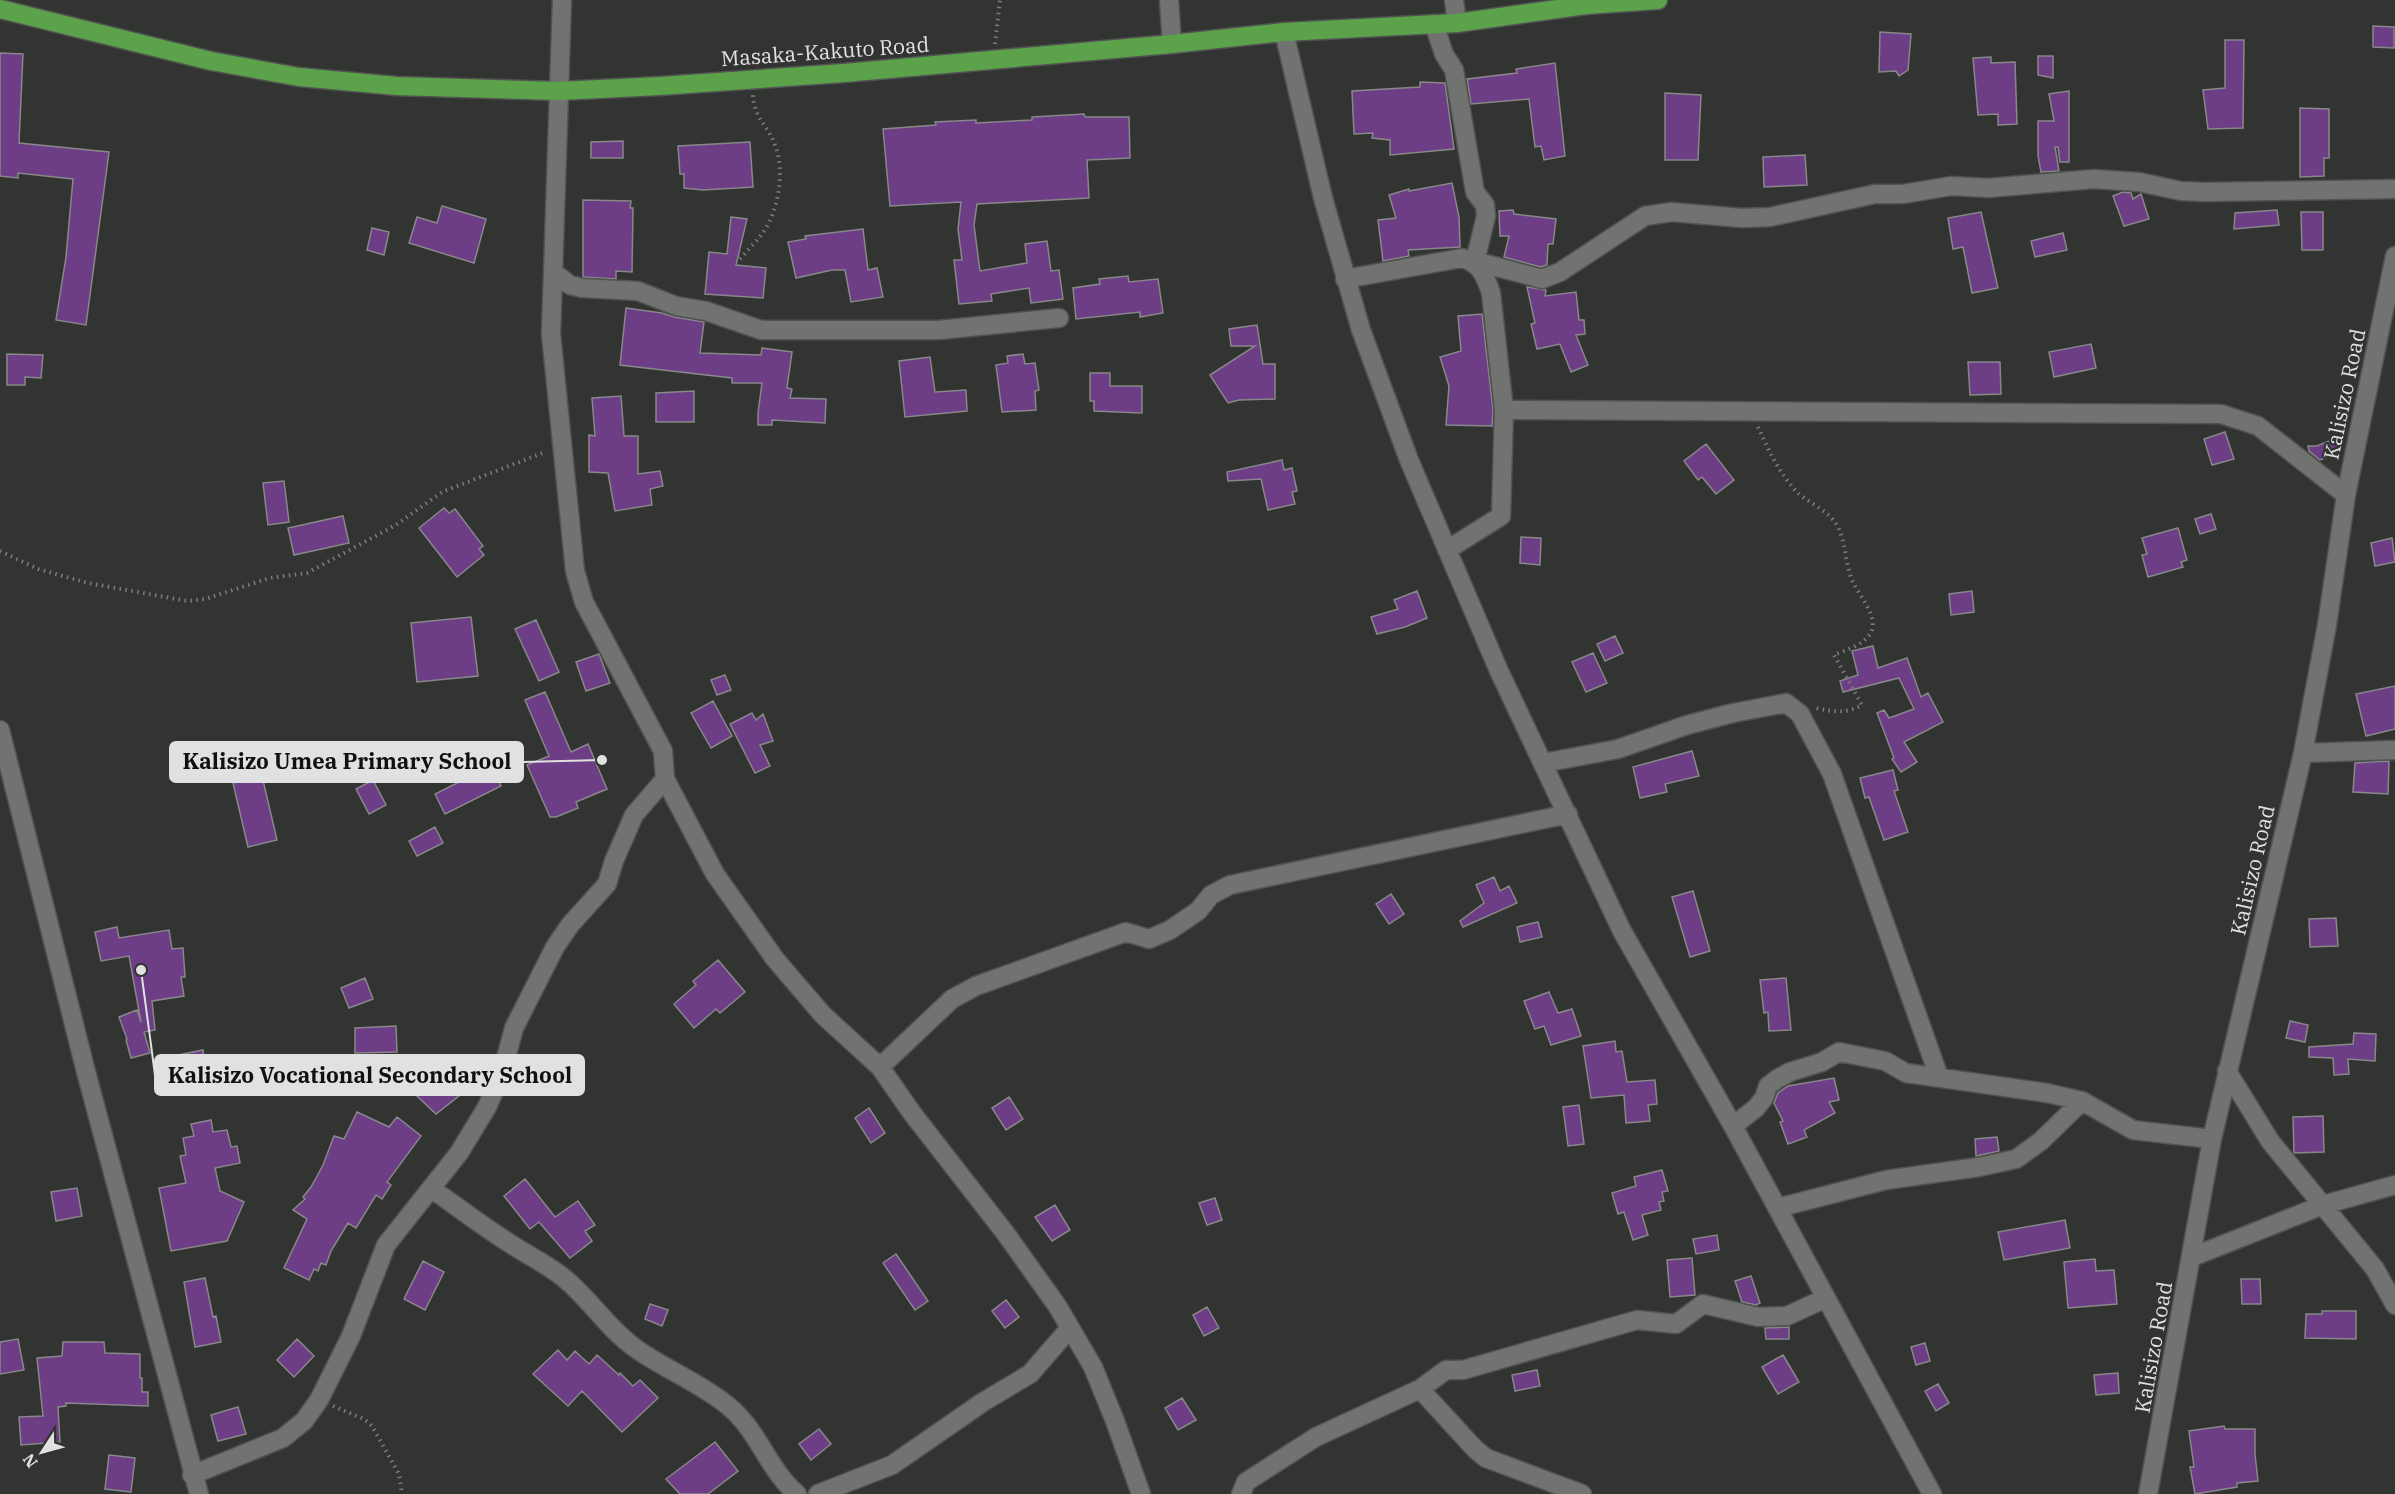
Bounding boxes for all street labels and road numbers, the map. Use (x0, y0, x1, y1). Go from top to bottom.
street label: Masaka-Kakuto Road (720, 30, 930, 72)
street label: Kalisizo Road (2316, 326, 2372, 462)
street label: Kalisizo Road (2223, 802, 2281, 938)
street label: Kalisizo Road (2128, 1279, 2178, 1415)

